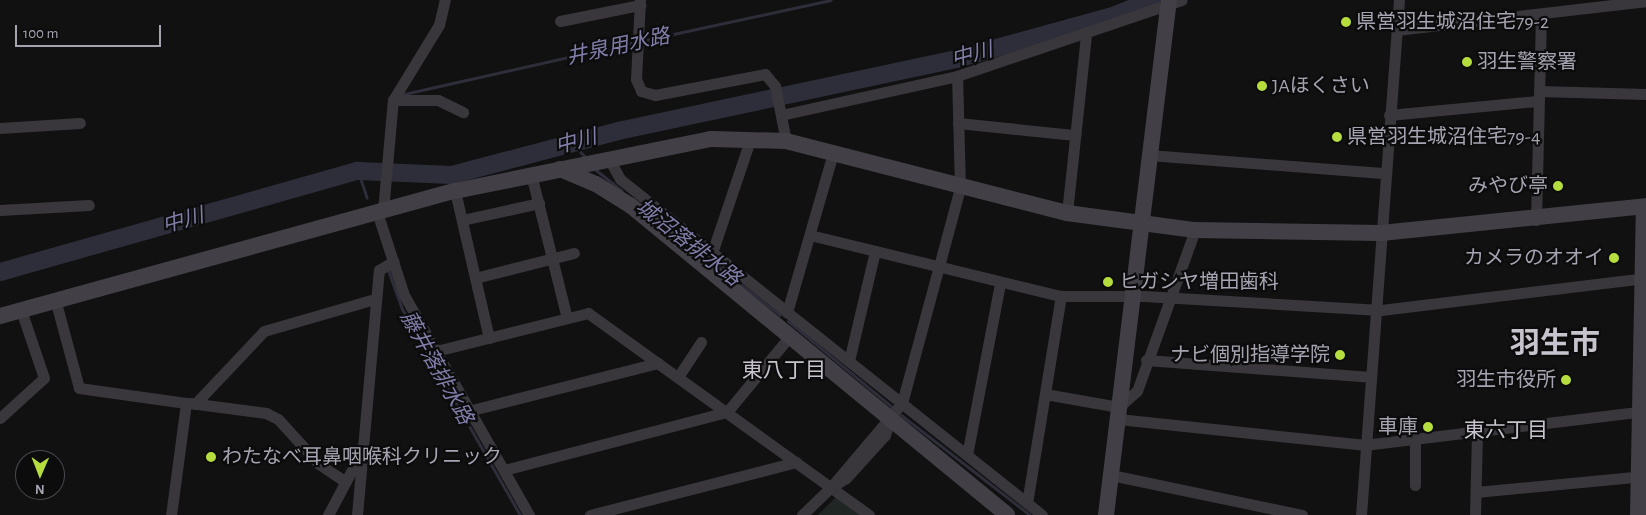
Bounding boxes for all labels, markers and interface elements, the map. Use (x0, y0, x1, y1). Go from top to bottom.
place label: 県営羽生城沼住宅79-2 (1356, 10, 1549, 34)
scale bar (18, 15, 164, 47)
marker: 県営羽生城沼住宅79-2 (1340, 16, 1352, 28)
water label: 井泉用水路 (564, 24, 672, 70)
text: 100 m (23, 26, 58, 41)
water label: 中川 (948, 37, 996, 73)
place label: 羽生警察署 (1477, 50, 1577, 74)
marker: 羽生警察署 (1461, 56, 1473, 68)
place label: JAほくさい (1272, 74, 1370, 98)
marker: JAほくさい (1256, 80, 1268, 92)
water label: 中川 (552, 124, 600, 160)
place label: 県営羽生城沼住宅79-4 (1347, 125, 1540, 149)
marker: 県営羽生城沼住宅79-4 (1331, 131, 1343, 143)
place label: みやび亭 (1468, 174, 1548, 198)
marker: みやび亭 (1552, 180, 1564, 192)
water label: 城沼落排水路 (631, 194, 745, 292)
water label: 中川 (159, 203, 207, 239)
place label: カメラのオオイ (1464, 246, 1604, 270)
marker: カメラのオオイ (1608, 252, 1620, 264)
place label: ヒガシヤ増田歯科 (1119, 270, 1279, 294)
marker: ヒガシヤ増田歯科 (1101, 275, 1115, 289)
water label: 藤井落排水路 (394, 307, 478, 429)
district label: 羽生市 (1510, 326, 1600, 362)
place label: ナビ個別指導学院 (1170, 343, 1330, 367)
marker: ナビ個別指導学院 (1334, 349, 1346, 361)
district label: 東八丁目 (742, 358, 826, 384)
place label: 羽生市役所 (1456, 368, 1556, 392)
marker: 羽生市役所 (1560, 374, 1572, 386)
place label: 車庫 (1378, 415, 1418, 439)
district label: 東六丁目 (1464, 418, 1548, 444)
marker: 車庫 (1422, 421, 1434, 433)
place label: わたなべ耳鼻咽喉科クリニック (222, 445, 502, 469)
north arrow (15, 450, 65, 500)
marker: わたなべ耳鼻咽喉科クリニック (204, 450, 218, 464)
text: N (35, 482, 45, 496)

